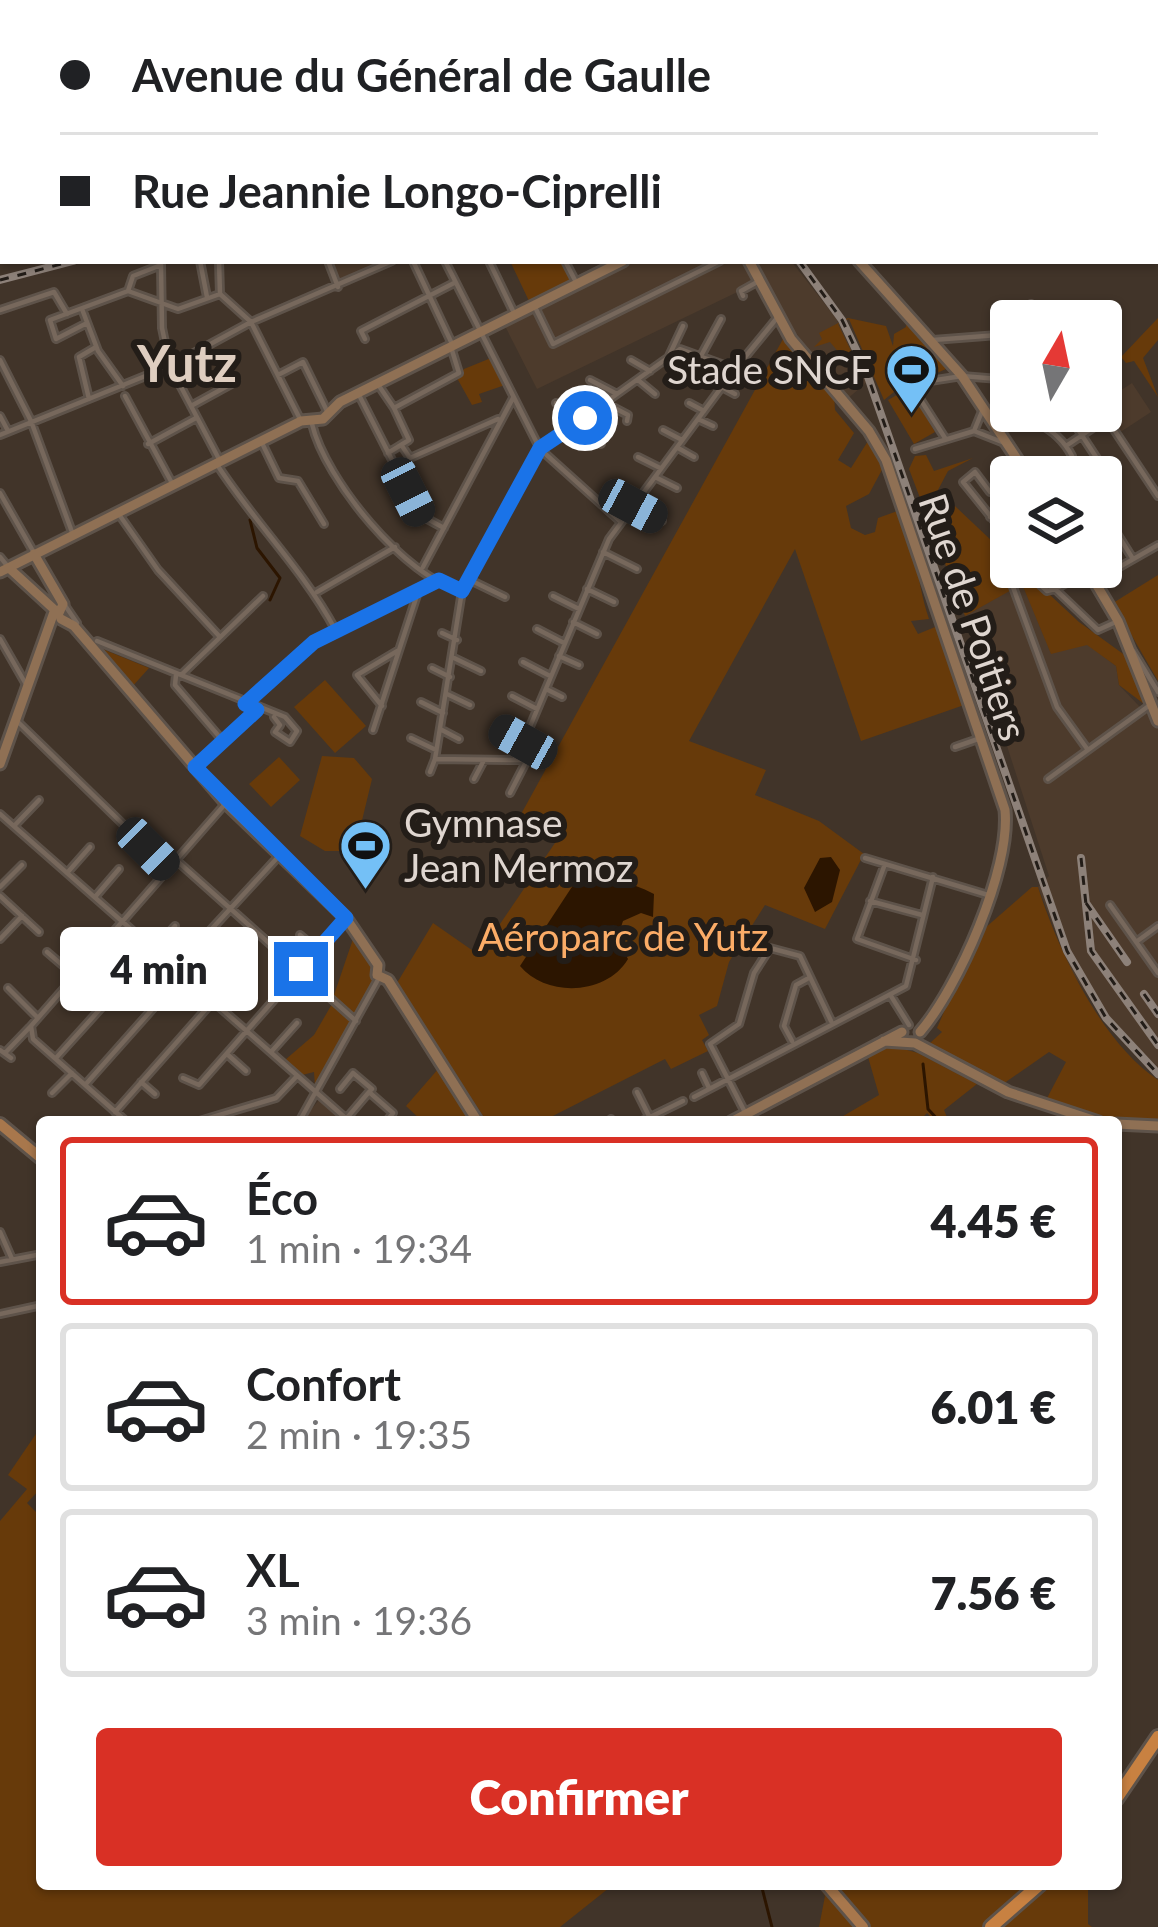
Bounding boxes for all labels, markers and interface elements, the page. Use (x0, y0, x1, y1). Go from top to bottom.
text: Avenue du Général de Gaulle (132, 48, 711, 102)
text: Rue Jeannie Longo-Ciprelli (132, 164, 662, 218)
north arrow (990, 300, 1122, 432)
map controls (990, 300, 1122, 588)
district label: Yutz (136, 332, 237, 393)
sports icon: Stade SNCF (883, 342, 939, 416)
place label: Stade SNCF (667, 346, 872, 392)
route start (558, 391, 612, 445)
car (376, 452, 440, 532)
button: layers (990, 456, 1122, 588)
car (593, 473, 673, 539)
street label: Rue de Poitiers (910, 487, 1038, 746)
car (483, 709, 563, 775)
place label: Gymnase Jean Mermoz (404, 799, 633, 890)
car (110, 811, 186, 887)
sports icon: Gymnase Jean Mermoz (337, 817, 393, 891)
park label: Aéroparc de Yutz (478, 913, 768, 959)
callout: 4 min (61, 927, 259, 1011)
route end (274, 942, 328, 996)
text: 4 min (110, 946, 208, 992)
icon: car (102, 1167, 210, 1275)
text: Éco (246, 1171, 318, 1225)
text: 4.45 € (930, 1194, 1056, 1248)
text: 1 min · 19:34 (246, 1225, 472, 1271)
icon: car (102, 1353, 210, 1461)
text: Confort (246, 1357, 401, 1411)
text: 6.01 € (930, 1380, 1056, 1434)
text: 2 min · 19:35 (246, 1411, 472, 1457)
icon: car (102, 1539, 210, 1647)
text: XL (246, 1543, 300, 1597)
text: 7.56 € (930, 1566, 1056, 1620)
text: 3 min · 19:36 (246, 1597, 472, 1643)
button: Confirmer (96, 1728, 1062, 1866)

